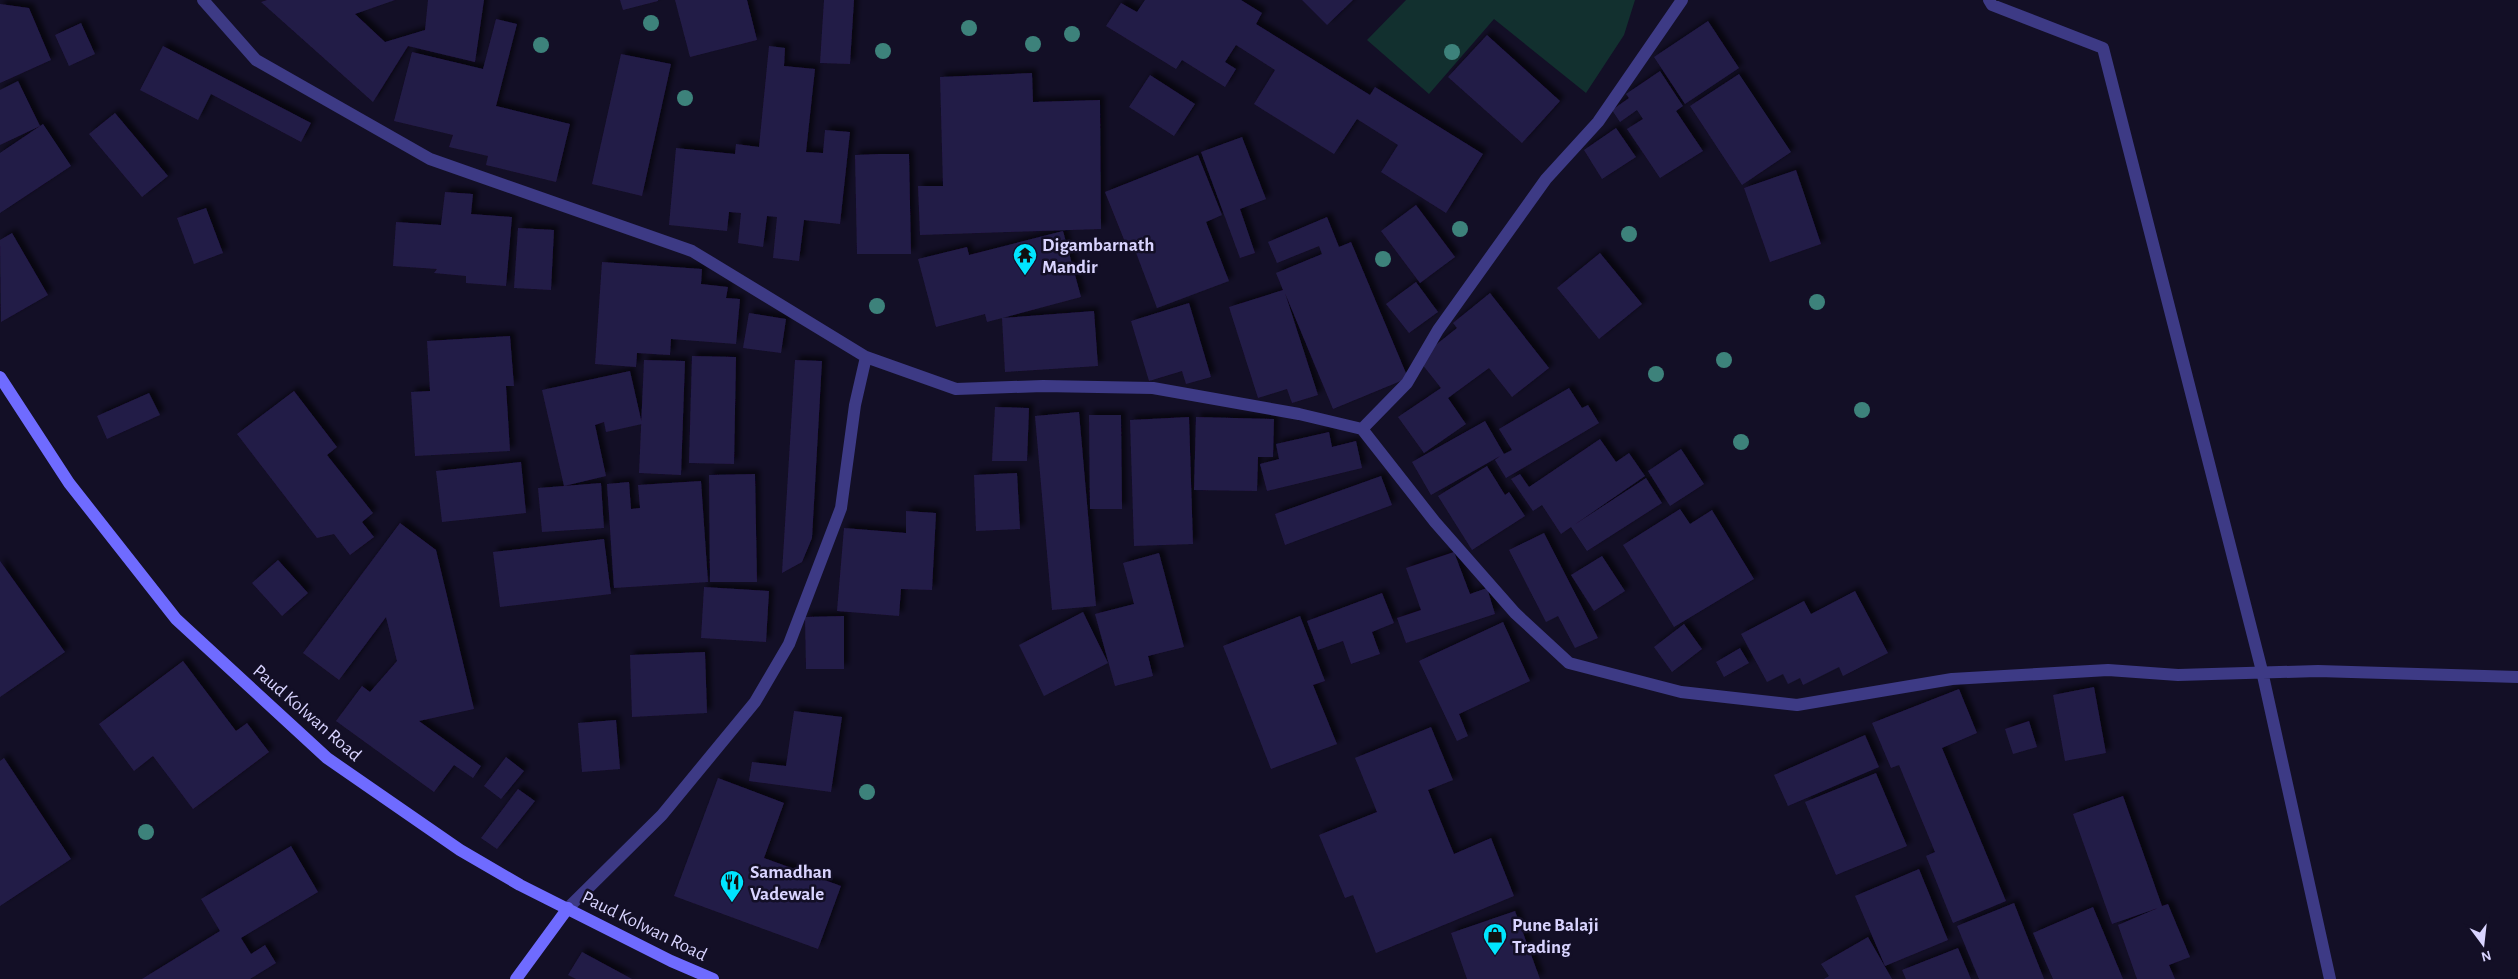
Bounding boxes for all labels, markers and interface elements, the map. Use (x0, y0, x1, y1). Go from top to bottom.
place label: Digambarnath Mandir (1042, 236, 1154, 277)
temple icon: Digambarnath Mandir (1012, 242, 1038, 276)
street label: Paud Kolwan Road (249, 661, 365, 765)
place label: Samadhan Vadewale (750, 863, 832, 904)
restaurant icon: Samadhan Vadewale (719, 869, 745, 903)
street label: Paud Kolwan Road (579, 888, 710, 965)
place label: Pune Balaji Trading (1512, 916, 1599, 957)
north arrow (2458, 919, 2508, 969)
shop icon: Pune Balaji Trading (1482, 922, 1508, 956)
text: N (2480, 948, 2493, 964)

